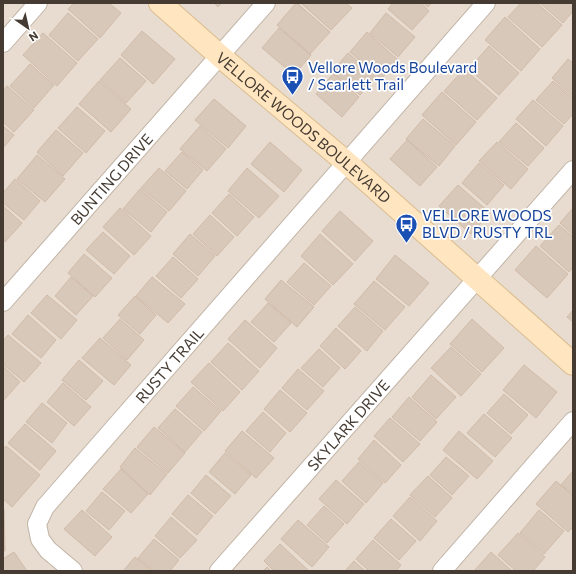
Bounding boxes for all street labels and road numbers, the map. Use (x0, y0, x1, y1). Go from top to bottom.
street label: VELLORE WOODS BOULEVARD (213, 48, 395, 207)
street label: BUNTING DRIVE (66, 129, 156, 228)
street label: RUSTY TRAIL (131, 323, 207, 406)
street label: SKYLARK DRIVE (303, 376, 393, 474)

